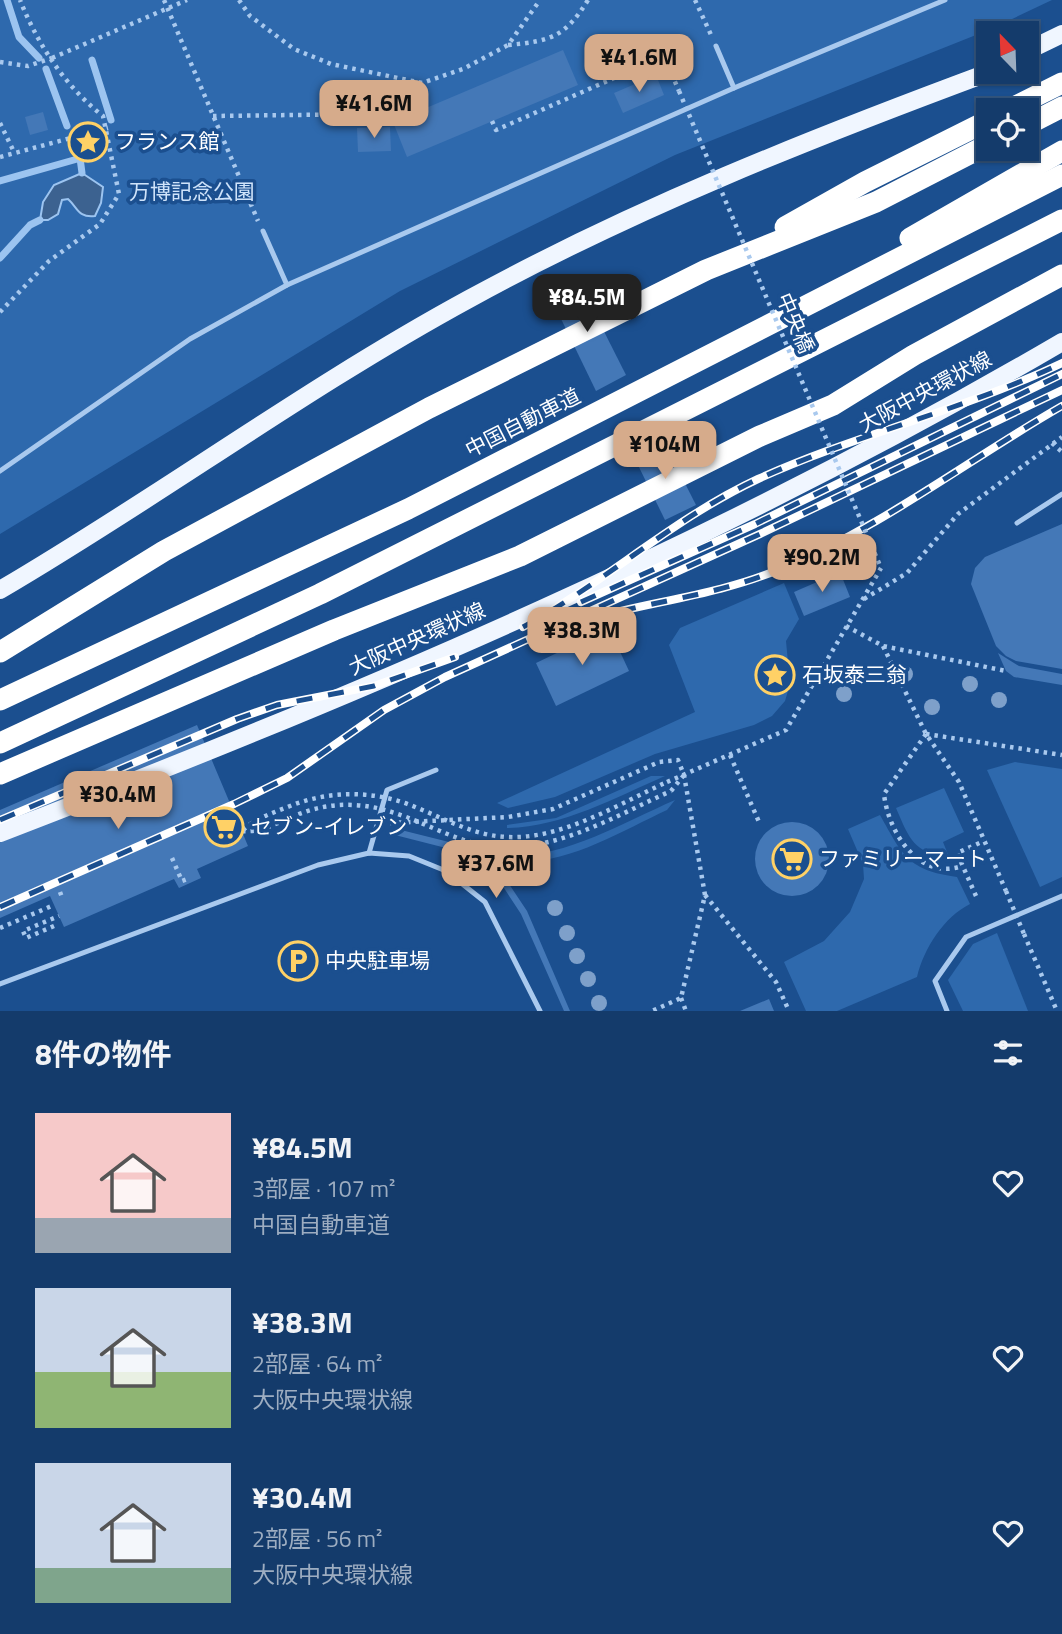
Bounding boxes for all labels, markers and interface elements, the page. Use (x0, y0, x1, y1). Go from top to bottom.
north arrow (976, 21, 1040, 84)
map controls (976, 21, 1039, 161)
pin: ¥41.6M (582, 34, 696, 94)
text: ¥41.6M (600, 39, 678, 74)
pin: ¥41.6M (317, 80, 431, 140)
text: ¥41.6M (335, 85, 413, 120)
button: locate (976, 98, 1039, 161)
place icon: フランス館 (67, 121, 109, 163)
place label: フランス館 (115, 125, 220, 157)
park label: 万博記念公園 (129, 175, 255, 207)
pin: ¥84.5M (530, 274, 644, 334)
text: ¥84.5M (548, 279, 626, 314)
street label: 中央橋 (769, 287, 823, 358)
street label: 大阪中央環状線 (852, 342, 997, 440)
street label: 中国自動車道 (459, 379, 586, 465)
pin: ¥104M (616, 421, 714, 481)
text: ¥104M (629, 426, 701, 461)
pin: ¥90.2M (765, 534, 879, 594)
text: ¥90.2M (783, 539, 861, 574)
street label: 大阪中央環状線 (343, 594, 490, 683)
pin: ¥38.3M (525, 608, 639, 667)
text: ¥38.3M (543, 612, 621, 647)
place icon: 石坂泰三翁 (754, 654, 796, 696)
place label: 石坂泰三翁 (802, 658, 907, 690)
pin: ¥30.4M (61, 772, 175, 831)
text: ¥30.4M (79, 776, 157, 811)
supermarket icon: セブン-イレブン (203, 806, 245, 848)
place label: セブン-イレブン (251, 810, 407, 842)
supermarket icon: ファミリーマート (771, 838, 813, 880)
pin: ¥37.6M (439, 841, 553, 900)
place label: ファミリーマート (819, 842, 987, 874)
text: ¥37.6M (457, 845, 535, 880)
parking icon: 中央駐車場 (277, 940, 319, 982)
place label: 中央駐車場 (325, 944, 430, 976)
text: 8件の物件 (35, 1031, 172, 1077)
icon: filters (989, 1034, 1027, 1072)
text: ¥84.5M (252, 1124, 353, 1170)
icon: home (91, 1141, 175, 1225)
icon: heart (989, 1164, 1027, 1202)
text: 3部屋 · 107 m² (252, 1171, 395, 1206)
text: 中国自動車道 (252, 1207, 390, 1242)
text: ¥38.3M (252, 1299, 353, 1345)
icon: home (91, 1316, 175, 1400)
icon: heart (989, 1339, 1027, 1377)
text: 2部屋 · 64 m² (252, 1346, 382, 1381)
text: 大阪中央環状線 (252, 1382, 413, 1417)
text: ¥30.4M (252, 1474, 353, 1520)
icon: home (91, 1491, 175, 1575)
icon: heart (989, 1514, 1027, 1552)
text: 2部屋 · 56 m² (252, 1521, 382, 1556)
text: 大阪中央環状線 (252, 1557, 413, 1592)

